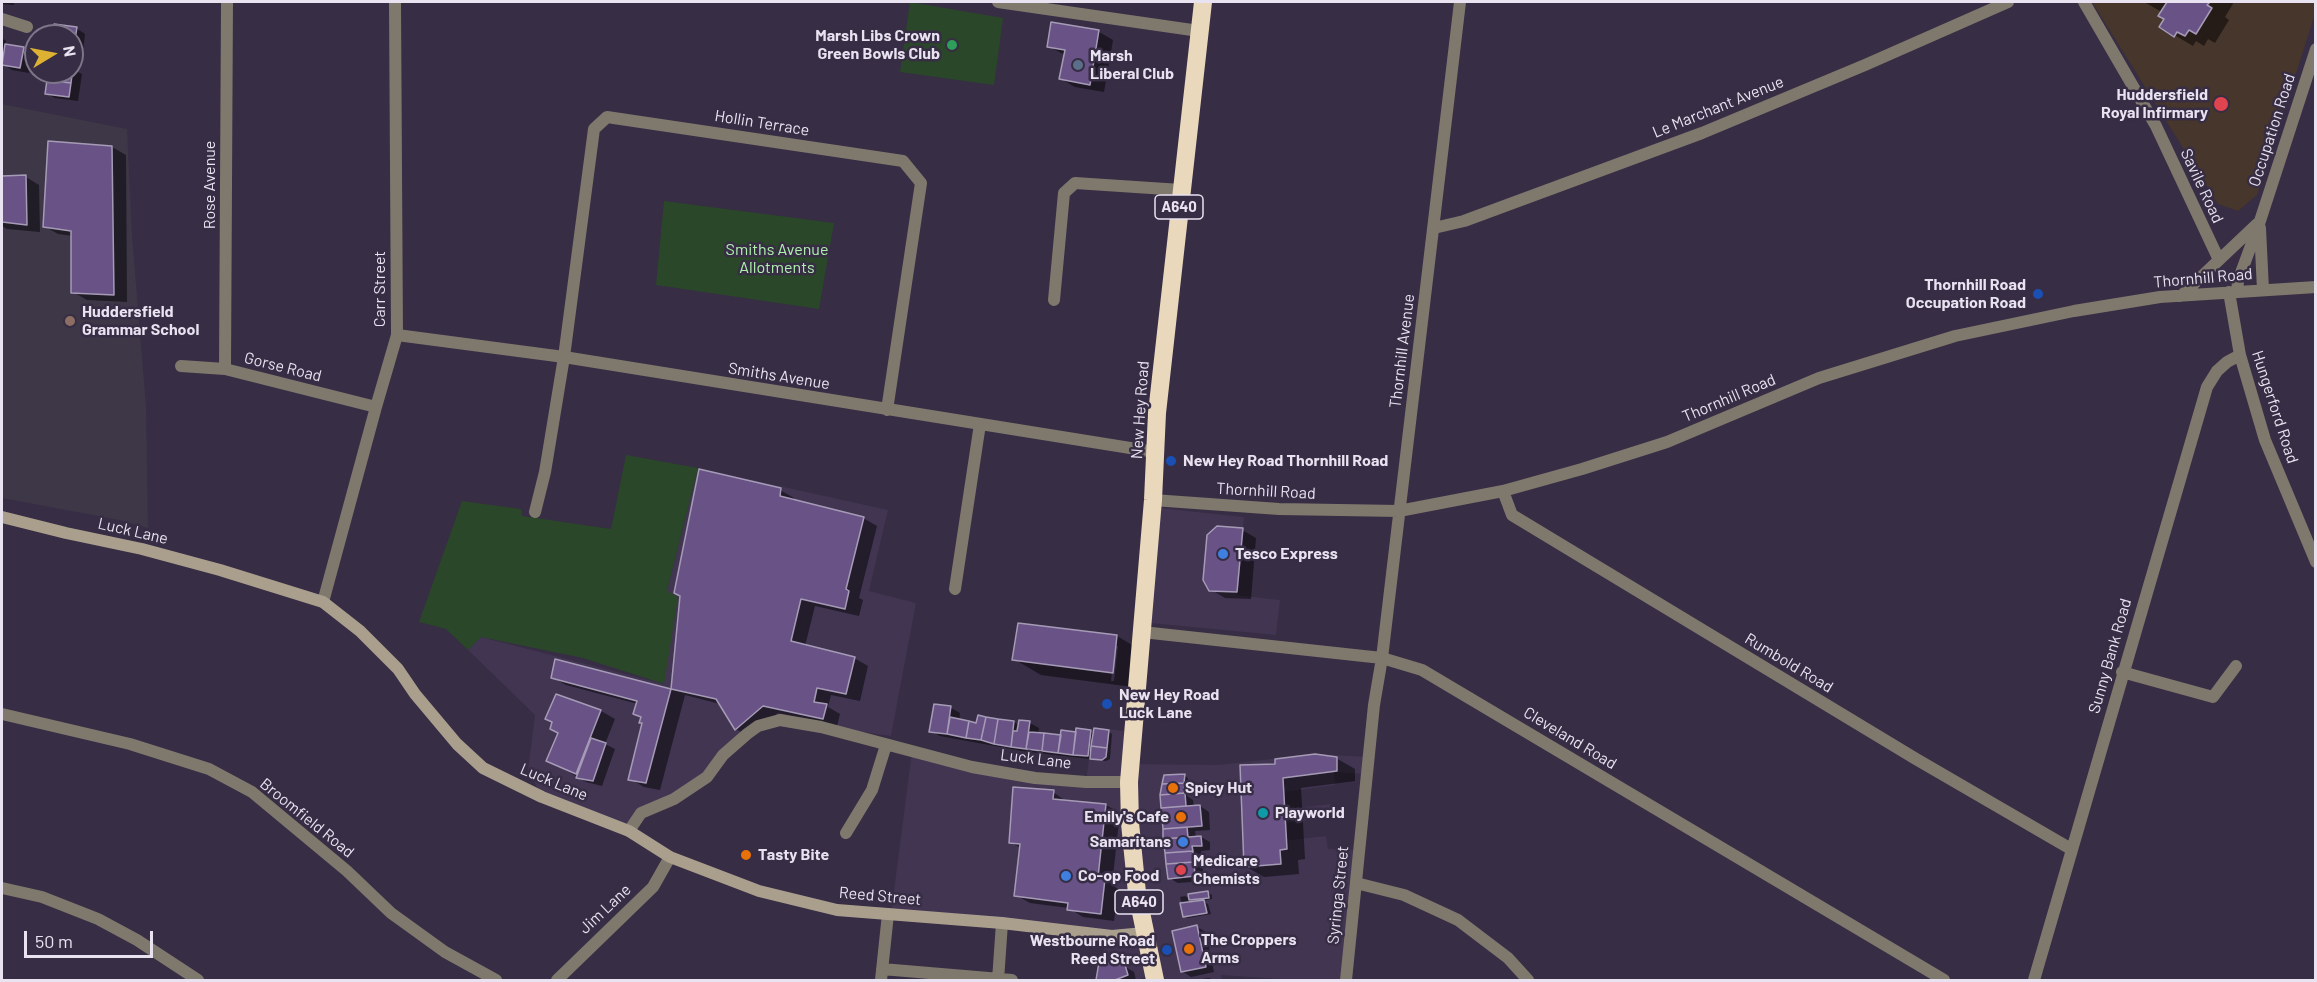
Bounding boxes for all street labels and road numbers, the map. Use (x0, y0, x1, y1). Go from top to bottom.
street label: Occupation Road (2245, 71, 2299, 189)
street label: Le Marchant Avenue (1650, 72, 1786, 142)
street label: Hollin Terrace (713, 106, 811, 140)
street label: Rose Avenue (200, 141, 220, 229)
street label: Savile Road (2176, 146, 2228, 226)
road number: A640 (1155, 195, 1203, 219)
street label: Carr Street (370, 251, 390, 327)
street label: Thornhill Road (2153, 264, 2253, 292)
street label: Thornhill Avenue (1385, 293, 1419, 409)
street label: Gorse Road (242, 348, 324, 386)
street label: Hungerford Road (2248, 348, 2302, 466)
street label: Smiths Avenue (727, 358, 831, 394)
street label: New Hey Road (1127, 360, 1153, 460)
street label: Thornhill Road (1679, 370, 1779, 426)
street label: Thornhill Road (1216, 479, 1316, 503)
street label: Luck Lane (96, 514, 170, 548)
street label: Sunny Bank Road (2084, 596, 2136, 716)
street label: Rumbold Road (1741, 629, 1837, 697)
street label: Cleveland Road (1520, 703, 1620, 773)
street label: Luck Lane (999, 745, 1073, 773)
street label: Luck Lane (517, 759, 591, 805)
street label: Broomfield Road (256, 774, 358, 862)
street label: Syringa Street (1323, 845, 1353, 945)
street label: Jim Lane (575, 880, 635, 938)
street label: Reed Street (838, 883, 922, 909)
road number: A640 (1115, 890, 1163, 914)

